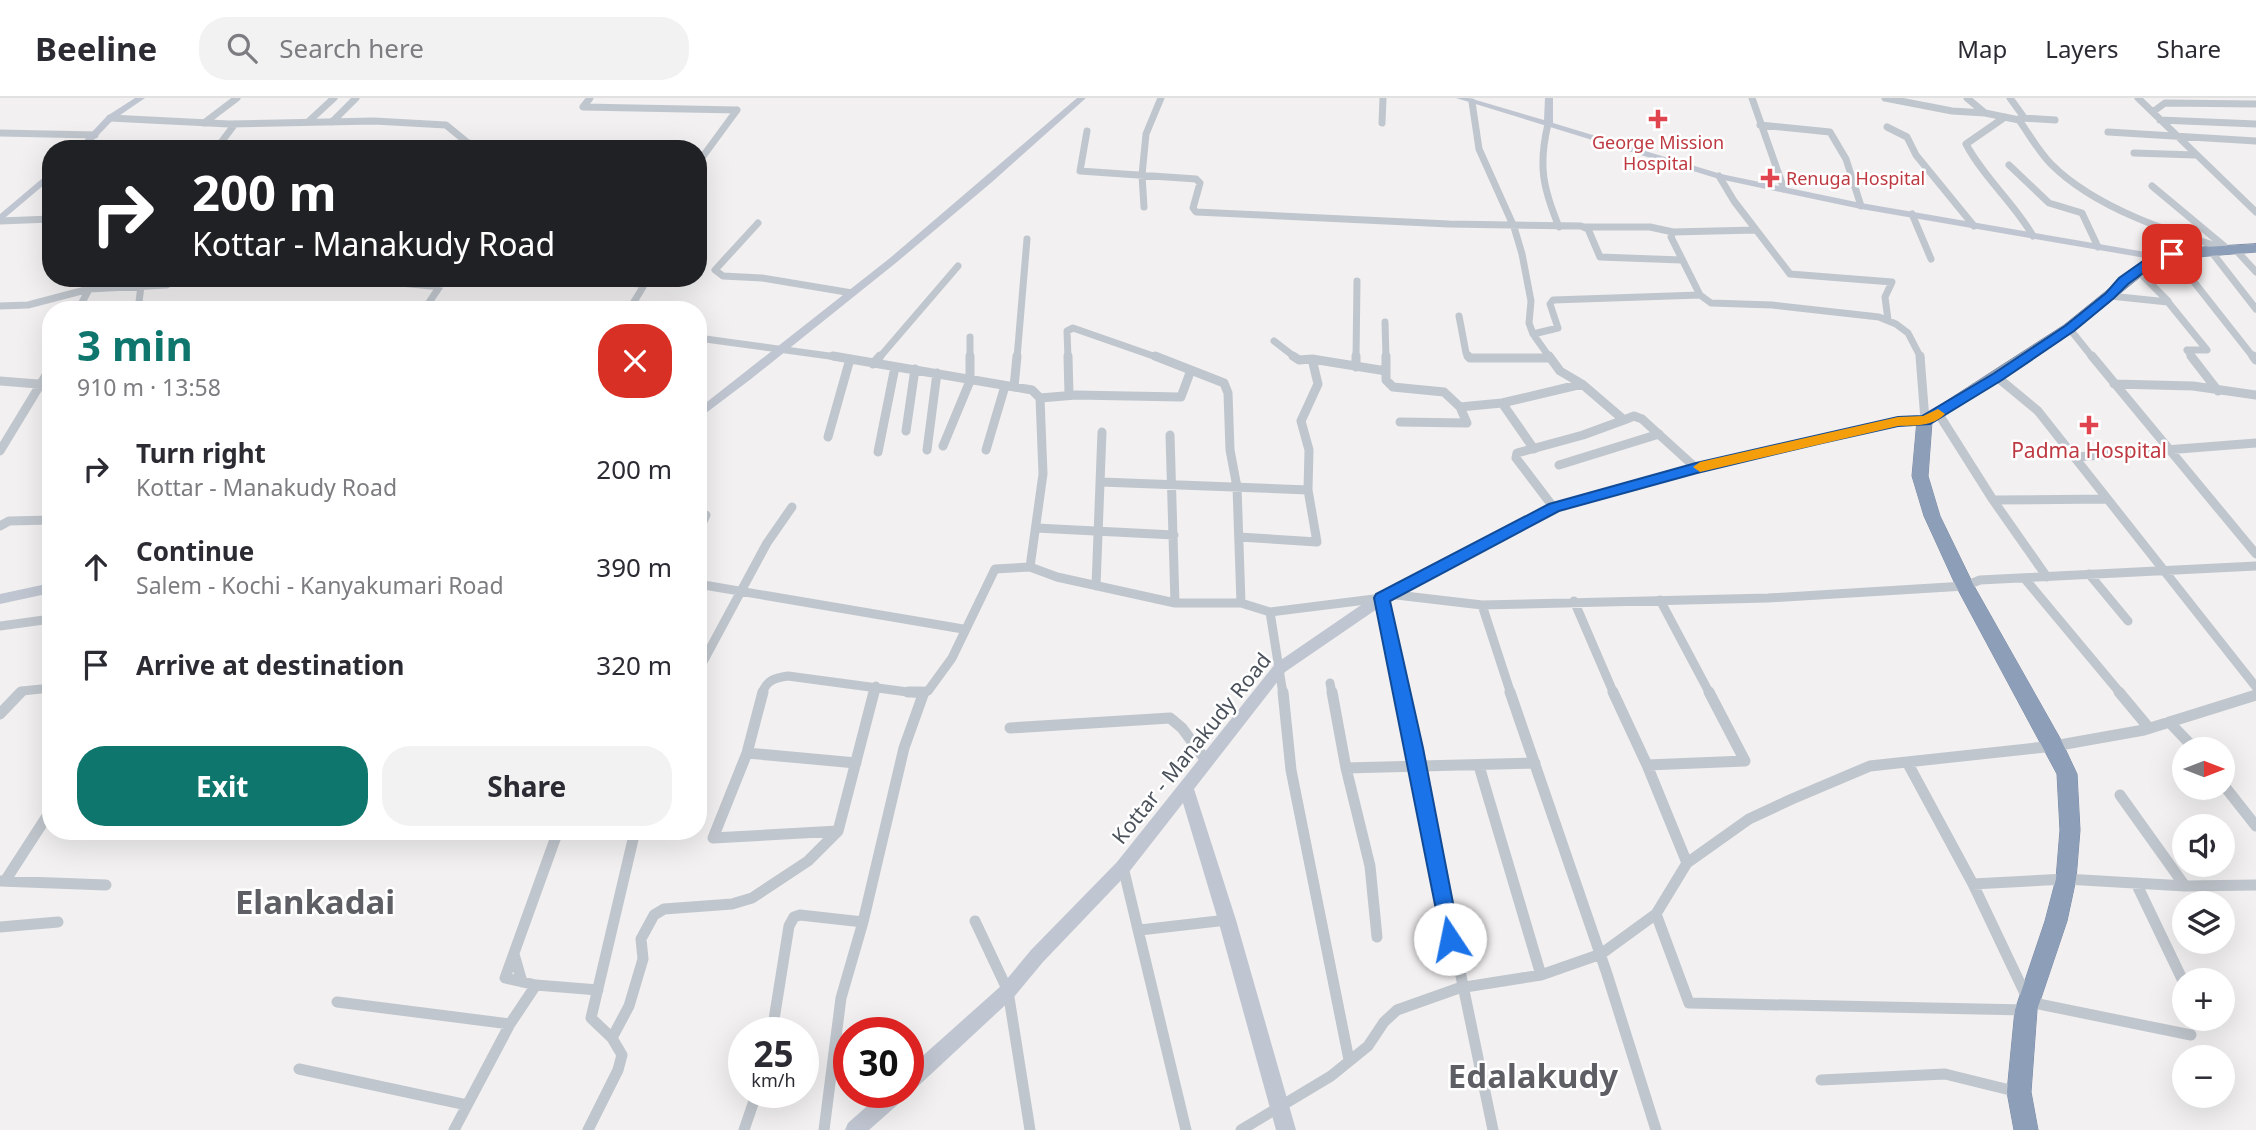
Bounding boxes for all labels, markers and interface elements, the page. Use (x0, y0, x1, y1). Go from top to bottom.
search box (199, 17, 689, 80)
text: Beeline (35, 26, 157, 71)
icon: search (223, 29, 261, 67)
text: Search here (279, 30, 424, 66)
text: Map (1957, 32, 2007, 65)
text: Layers (2045, 32, 2119, 65)
text: Share (2157, 32, 2221, 65)
marker: George Mission Hospital (1648, 109, 1668, 129)
place label: George Mission Hospital (1592, 130, 1724, 175)
text: 200 m (192, 159, 337, 225)
place label: Renuga Hospital (1786, 166, 1925, 190)
icon: right (77, 168, 168, 259)
marker: Renuga Hospital (1760, 168, 1780, 188)
text: Kottar - Manakudy Road (192, 222, 555, 265)
pin (2142, 224, 2202, 284)
icon: arrive (2153, 235, 2191, 273)
text: 3 min (77, 316, 193, 373)
button: close (598, 324, 672, 398)
text: 910 m · 13:58 (77, 371, 221, 403)
marker: Padma Hospital (2079, 415, 2099, 435)
text: Turn right (136, 435, 266, 471)
place label: Padma Hospital (2011, 436, 2167, 464)
icon: right (77, 450, 115, 488)
text: 200 m (596, 451, 672, 487)
text: Kottar - Manakudy Road (136, 471, 397, 503)
text: Continue (136, 533, 254, 569)
icon: ahead (77, 548, 115, 586)
text: 390 m (596, 549, 672, 585)
text: Salem - Kochi - Kanyakumari Road (136, 569, 504, 601)
icon: arrive (77, 646, 115, 684)
text: Arrive at destination (136, 647, 405, 683)
text: 320 m (596, 647, 672, 683)
street label: Kottar - Manakudy Road (1105, 647, 1277, 849)
north arrow (2172, 737, 2235, 800)
map controls (2172, 737, 2235, 1108)
button: Exit (77, 746, 368, 826)
button: Share (382, 746, 672, 826)
button: sound (2172, 814, 2235, 877)
district label: Elankadai (235, 879, 395, 924)
button: layers (2172, 891, 2235, 954)
position arrow (1413, 902, 1487, 976)
button: + (2172, 968, 2235, 1031)
speed limit sign: 30 (833, 1017, 924, 1108)
text: 25 (753, 1030, 794, 1077)
button: − (2172, 1045, 2235, 1108)
district label: Edalakudy (1448, 1053, 1618, 1098)
text: km/h (751, 1068, 796, 1092)

